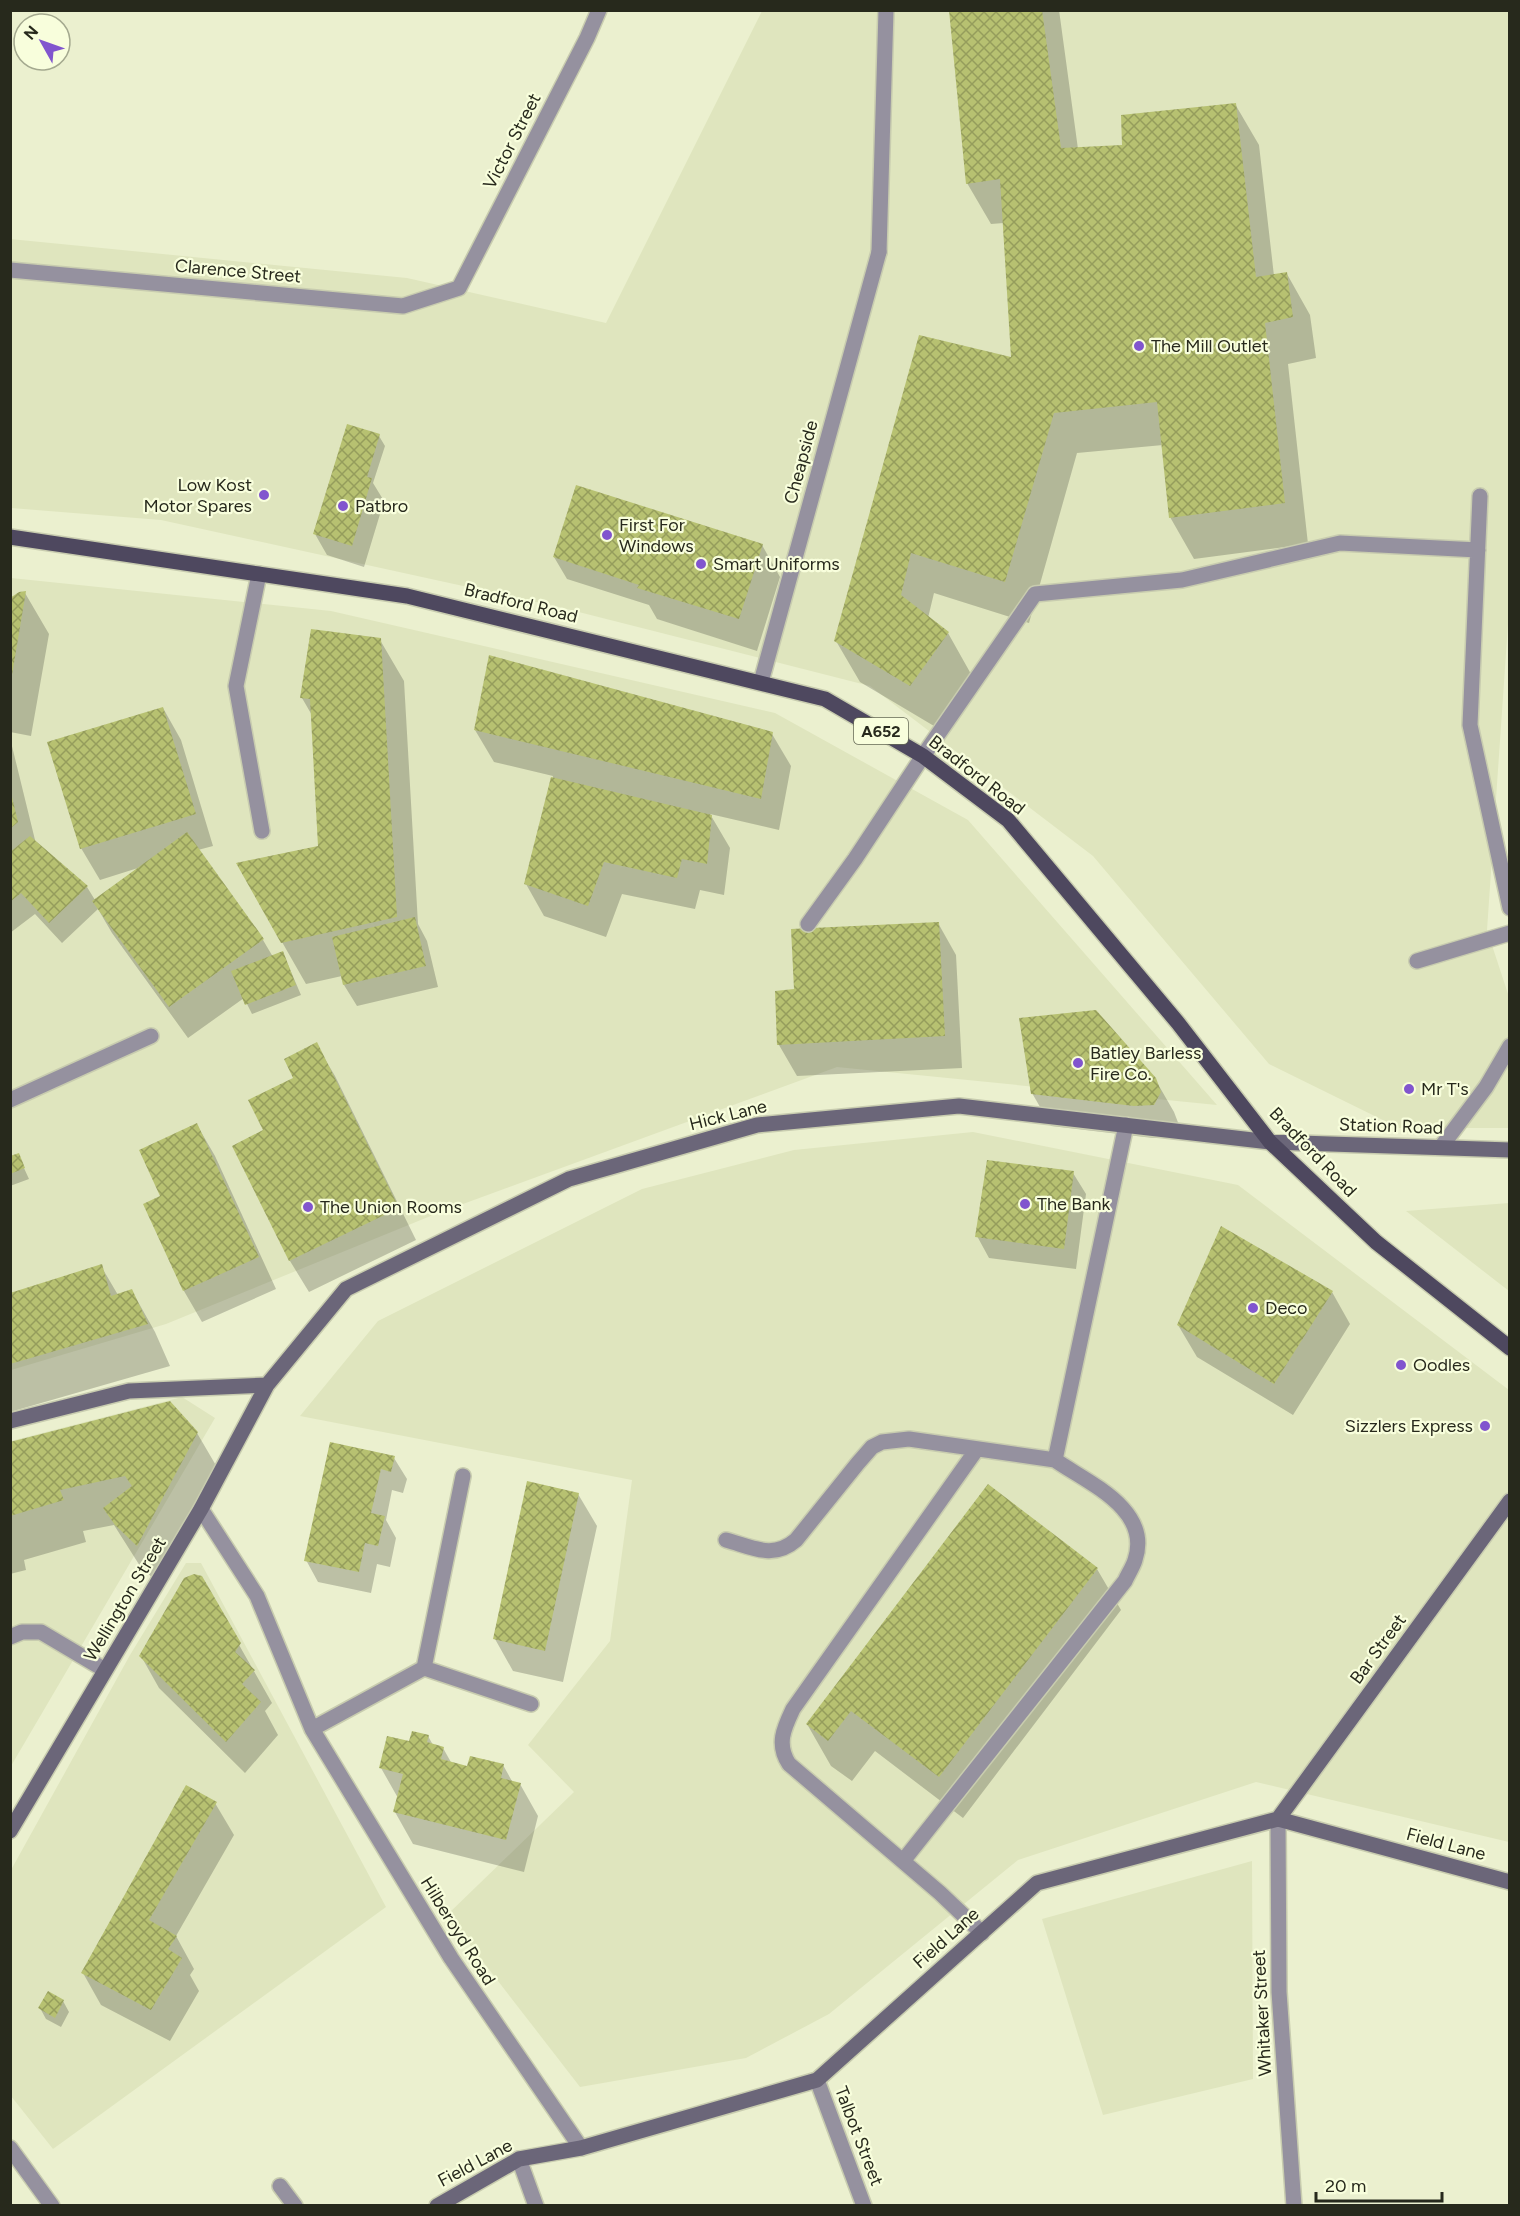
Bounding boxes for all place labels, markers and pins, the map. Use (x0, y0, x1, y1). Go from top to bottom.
place label: The Mill Outlet (1151, 335, 1269, 357)
marker: The Mill Outlet (1132, 339, 1146, 353)
place label: Low Kost Motor Spares (143, 474, 252, 517)
marker: Low Kost Motor Spares (257, 488, 271, 502)
place label: Patbro (355, 495, 408, 517)
marker: Patbro (336, 499, 350, 513)
place label: First For Windows (619, 514, 694, 557)
marker: First For Windows (600, 528, 614, 542)
place label: Smart Uniforms (713, 553, 840, 575)
marker: Smart Uniforms (694, 557, 708, 571)
place label: Batley Barless Fire Co. (1090, 1042, 1201, 1085)
marker: Batley Barless Fire Co. (1071, 1056, 1085, 1070)
place label: Mr T's (1421, 1078, 1469, 1100)
marker: Mr T's (1402, 1082, 1416, 1096)
place label: The Bank (1037, 1193, 1110, 1215)
place label: The Union Rooms (320, 1196, 462, 1218)
marker: The Bank (1018, 1197, 1032, 1211)
marker: The Union Rooms (301, 1200, 315, 1214)
place label: Deco (1265, 1297, 1307, 1319)
marker: Deco (1246, 1301, 1260, 1315)
place label: Oodles (1413, 1354, 1470, 1376)
marker: Oodles (1394, 1358, 1408, 1372)
place label: Sizzlers Express (1345, 1415, 1473, 1437)
marker: Sizzlers Express (1478, 1419, 1492, 1433)

